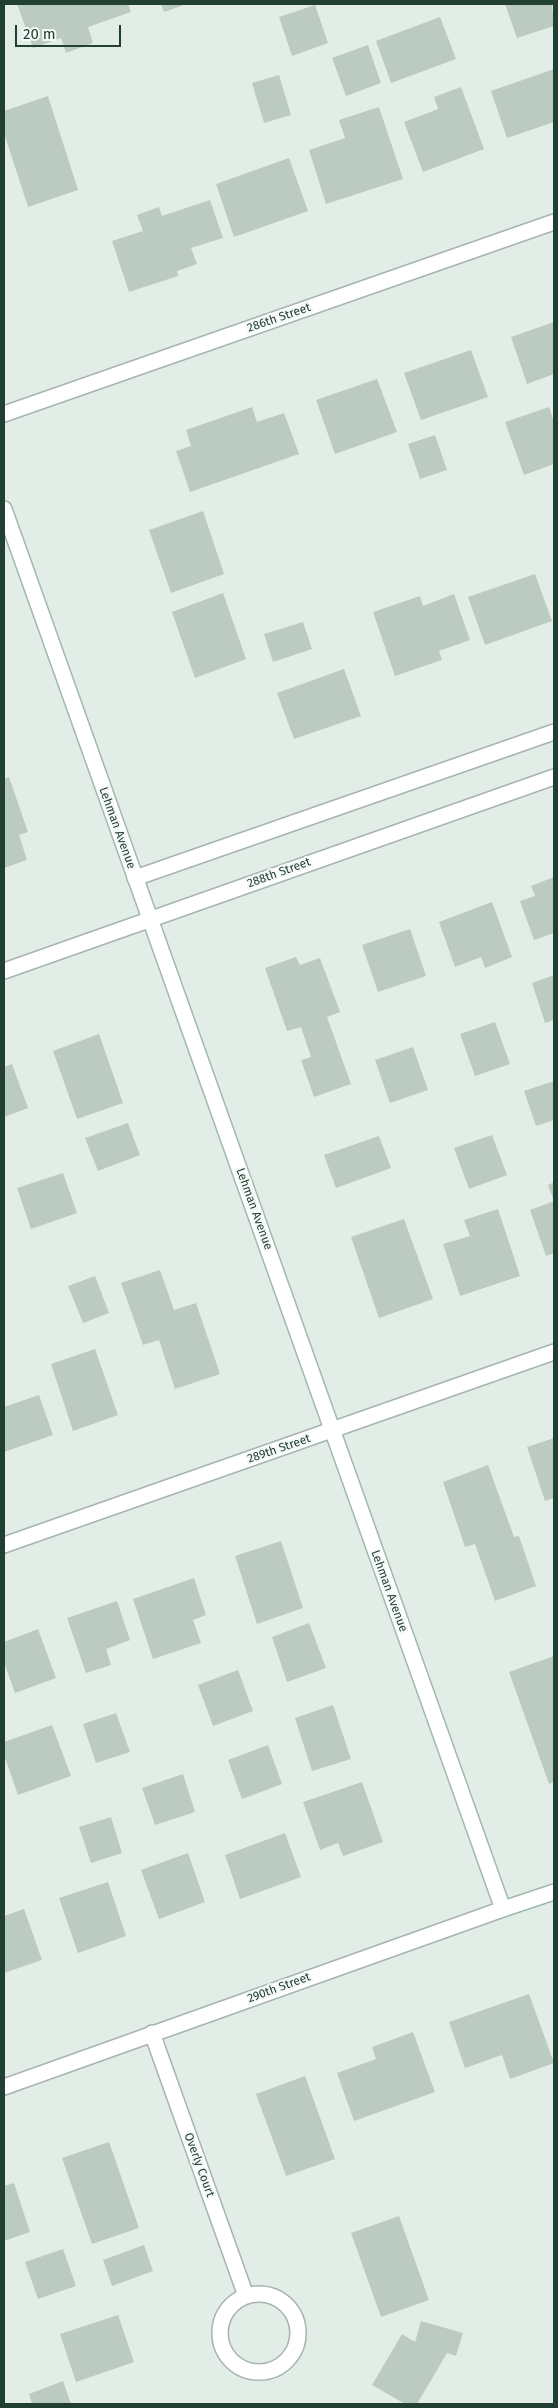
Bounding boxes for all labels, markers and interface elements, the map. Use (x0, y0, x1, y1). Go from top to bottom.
scale bar (18, 15, 124, 47)
text: 20 m (23, 25, 56, 43)
street label: 286th Street (245, 300, 313, 336)
street label: Lehman Avenue (96, 785, 138, 871)
street label: 288th Street (245, 855, 313, 891)
street label: Lehman Avenue (233, 1166, 275, 1252)
street label: 289th Street (246, 1431, 312, 1467)
street label: Lehman Avenue (368, 1548, 410, 1634)
street label: 290th Street (246, 1970, 312, 2006)
street label: Overly Court (181, 2131, 217, 2199)

